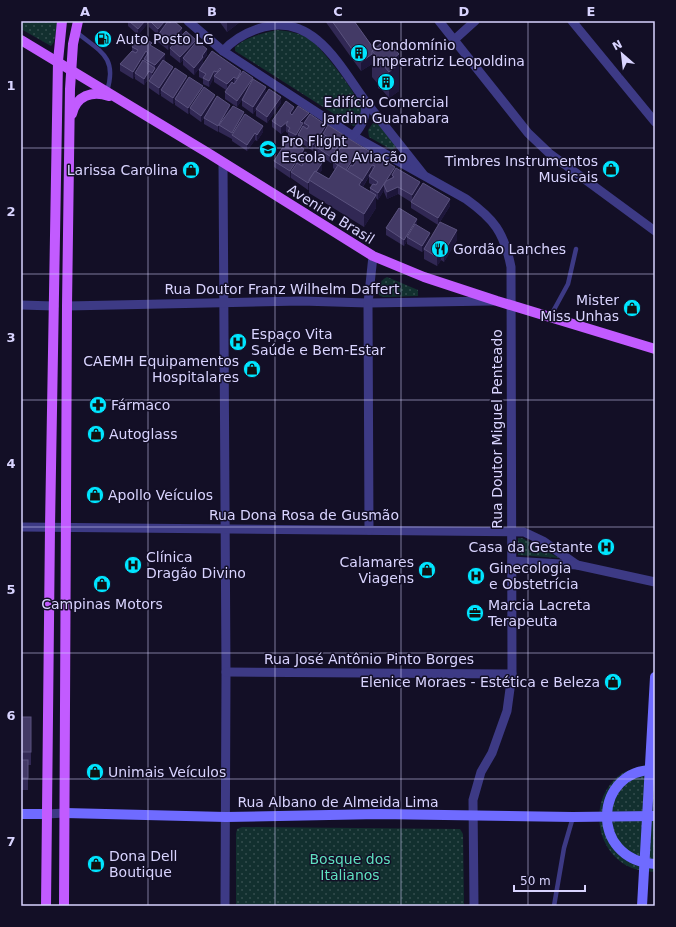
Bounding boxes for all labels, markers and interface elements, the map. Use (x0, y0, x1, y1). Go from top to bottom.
text: A (80, 4, 90, 19)
text: B (207, 4, 217, 19)
text: C (333, 4, 343, 19)
text: D (459, 4, 470, 19)
text: E (587, 4, 595, 19)
fuel station icon: Auto Posto LG (93, 29, 113, 49)
place label: Auto Posto LG (116, 31, 214, 47)
north arrow (602, 34, 642, 74)
place label: Condomínio Imperatriz Leopoldina (372, 37, 525, 69)
text: N (610, 38, 625, 54)
building icon: Condomínio Imperatriz Leopoldina (349, 43, 369, 63)
building icon: Edifício Comercial Jardim Guanabara (376, 72, 396, 92)
text: 1 (6, 78, 16, 93)
place label: Edifício Comercial Jardim Guanabara (322, 94, 449, 126)
place label: Pro Flight Escola de Aviação (281, 133, 407, 165)
school or university icon: Pro Flight Escola de Aviação (258, 139, 278, 159)
place label: Timbres Instrumentos Musicais (444, 153, 598, 185)
shop icon: Timbres Instrumentos Musicais (601, 159, 621, 179)
shop icon: Larissa Carolina (181, 160, 201, 180)
place label: Larissa Carolina (67, 162, 178, 178)
street label: Avenida Brasil (285, 181, 377, 247)
text: 2 (6, 204, 16, 219)
restaurant icon: Gordão Lanches (430, 239, 450, 259)
place label: Gordão Lanches (453, 241, 566, 257)
street label: Rua Doutor Franz Wilhelm Daffert (164, 281, 400, 297)
place label: Mister Miss Unhas (540, 292, 619, 324)
shop icon: Mister Miss Unhas (622, 298, 642, 318)
place label: Espaço Vita Saúde e Bem-Estar (251, 326, 385, 358)
street label: Rua Doutor Miguel Penteado (489, 329, 505, 529)
text: 3 (6, 330, 16, 345)
hospital icon: Espaço Vita Saúde e Bem-Estar (228, 332, 248, 352)
place label: CAEMH Equipamentos Hospitalares (83, 353, 239, 385)
shop icon: CAEMH Equipamentos Hospitalares (242, 359, 262, 379)
pharmacy icon: Fármaco (88, 395, 108, 415)
place label: Fármaco (111, 397, 170, 413)
shop icon: Autoglass (86, 424, 106, 444)
place label: Autoglass (109, 426, 177, 442)
text: 4 (6, 456, 16, 471)
shop icon: Apollo Veículos (85, 485, 105, 505)
place label: Apollo Veículos (108, 487, 213, 503)
street label: Rua Dona Rosa de Gusmão (209, 507, 399, 523)
hospital icon: Casa da Gestante (596, 537, 616, 557)
place label: Casa da Gestante (469, 539, 593, 555)
place label: Clínica Dragão Divino (146, 549, 246, 581)
place label: Calamares Viagens (340, 554, 414, 586)
hospital icon: Clínica Dragão Divino (123, 555, 143, 575)
shop icon: Calamares Viagens (417, 560, 437, 580)
place label: Ginecologia e Obstetrícia (489, 560, 579, 592)
hospital icon: Ginecologia e Obstetrícia (466, 566, 486, 586)
shop icon: Campinas Motors (92, 574, 112, 594)
text: 5 (6, 582, 16, 597)
place label: Campinas Motors (41, 596, 163, 612)
place label: Marcia Lacreta Terapeuta (487, 597, 591, 629)
office icon: Marcia Lacreta Terapeuta (465, 603, 485, 623)
street label: Rua José Antônio Pinto Borges (264, 651, 474, 667)
shop icon: Elenice Moraes - Estética e Beleza (603, 672, 623, 692)
place label: Elenice Moraes - Estética e Beleza (360, 674, 600, 690)
text: 6 (6, 708, 16, 723)
shop icon: Unimais Veículos (85, 762, 105, 782)
place label: Unimais Veículos (108, 764, 226, 780)
street label: Rua Albano de Almeida Lima (237, 794, 439, 810)
text: 7 (6, 834, 16, 849)
place label: Dona Dell Boutique (109, 848, 177, 880)
park label: Bosque dos Italianos (309, 851, 391, 883)
shop icon: Dona Dell Boutique (86, 854, 106, 874)
scale bar (514, 867, 585, 893)
text: 50 m (520, 874, 551, 888)

